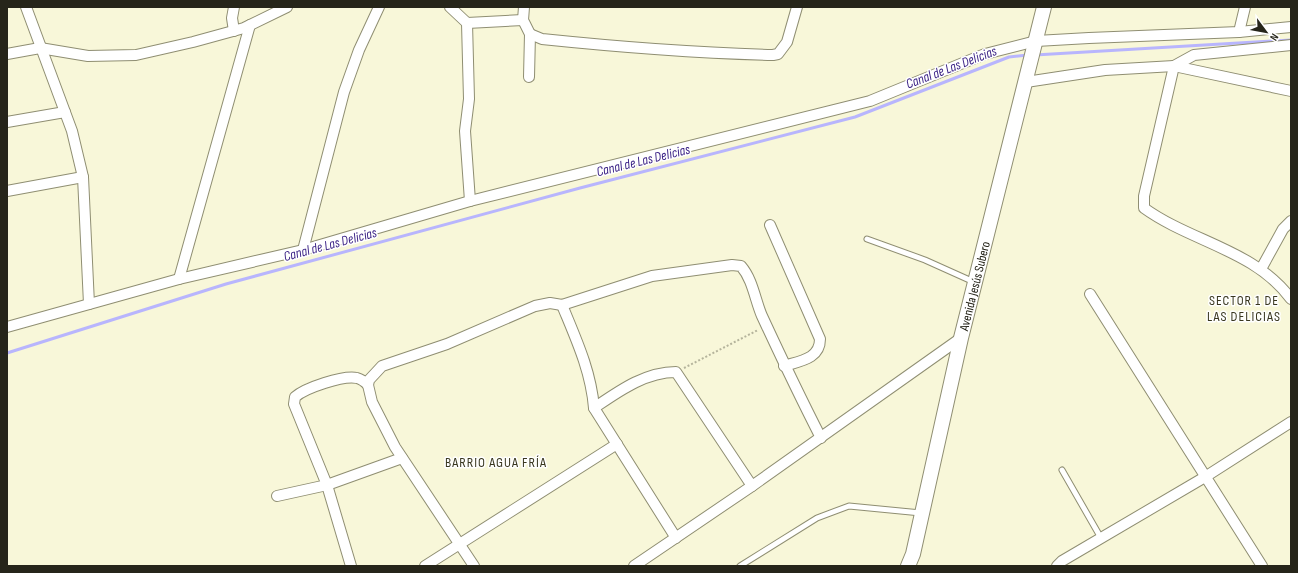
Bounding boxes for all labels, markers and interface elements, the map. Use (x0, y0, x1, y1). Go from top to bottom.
north arrow (1246, 12, 1286, 52)
text: N (1267, 31, 1281, 43)
water label: Canal de Las Delicias (903, 42, 999, 93)
water label: Canal de Las Delicias (595, 141, 692, 180)
water label: Canal de Las Delicias (282, 224, 379, 265)
street label: Avenida Jesús Subero (956, 240, 994, 333)
district label: SECTOR 1 DE LAS DELICIAS (1207, 292, 1281, 325)
district label: BARRIO AGUA FRÍA (445, 454, 547, 471)

